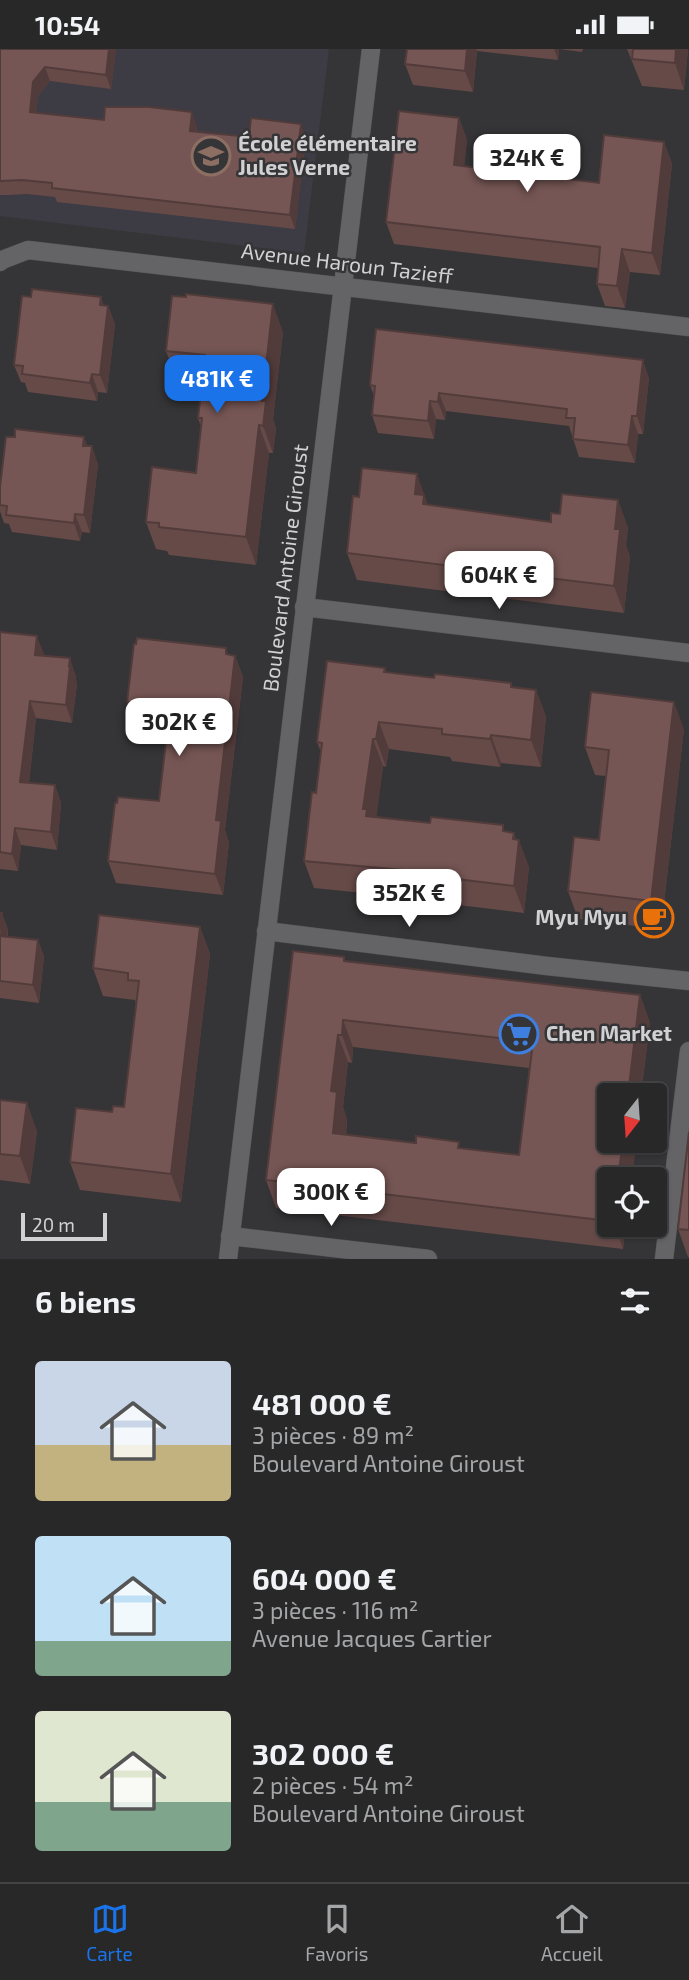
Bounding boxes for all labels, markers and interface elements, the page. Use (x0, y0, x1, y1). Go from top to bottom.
text: 10:54 (35, 9, 100, 40)
place label: École élémentaire Jules Verne (238, 130, 417, 179)
school or university icon: École élémentaire Jules Verne (190, 135, 232, 177)
pin: 324K € (470, 135, 584, 194)
text: 324K € (489, 143, 565, 171)
street label: Avenue Haroun Tazieff (240, 237, 455, 288)
pin: 481K € (160, 355, 274, 415)
text: 481K € (180, 364, 254, 392)
street label: Boulevard Antoine Giroust (257, 443, 312, 693)
pin: 604K € (442, 552, 556, 611)
text: 604K € (461, 560, 537, 588)
pin: 302K € (122, 699, 236, 758)
text: 302K € (141, 707, 217, 735)
pin: 352K € (352, 869, 466, 929)
text: 352K € (372, 878, 446, 906)
cafe icon: Myu Myu (633, 897, 675, 939)
place label: Myu Myu (535, 904, 627, 930)
supermarket icon: Chen Market (498, 1013, 540, 1055)
place label: Chen Market (546, 1020, 672, 1045)
north arrow (597, 1083, 667, 1153)
map controls (597, 1083, 667, 1237)
button: locate (597, 1167, 667, 1237)
pin: 300K € (274, 1169, 388, 1228)
text: 300K € (293, 1177, 369, 1205)
scale bar (21, 1210, 107, 1242)
text: 20 m (32, 1213, 75, 1236)
icon: filters (616, 1282, 654, 1320)
text: 6 biens (35, 1283, 136, 1319)
text: 481 000 € (252, 1385, 392, 1421)
icon: home (91, 1389, 175, 1473)
text: 3 pièces · 89 m² (252, 1421, 414, 1449)
text: Boulevard Antoine Giroust (252, 1449, 525, 1477)
text: 604 000 € (252, 1560, 397, 1596)
icon: home (91, 1564, 175, 1648)
text: 3 pièces · 116 m² (252, 1596, 418, 1624)
text: Avenue Jacques Cartier (252, 1624, 492, 1652)
text: 302 000 € (252, 1735, 394, 1771)
icon: home (91, 1739, 175, 1823)
text: 2 pièces · 54 m² (252, 1771, 414, 1799)
text: Boulevard Antoine Giroust (252, 1799, 525, 1827)
tab: Carte (86, 1900, 133, 1965)
tab: Favoris (305, 1900, 368, 1965)
tab: Accueil (541, 1900, 603, 1965)

